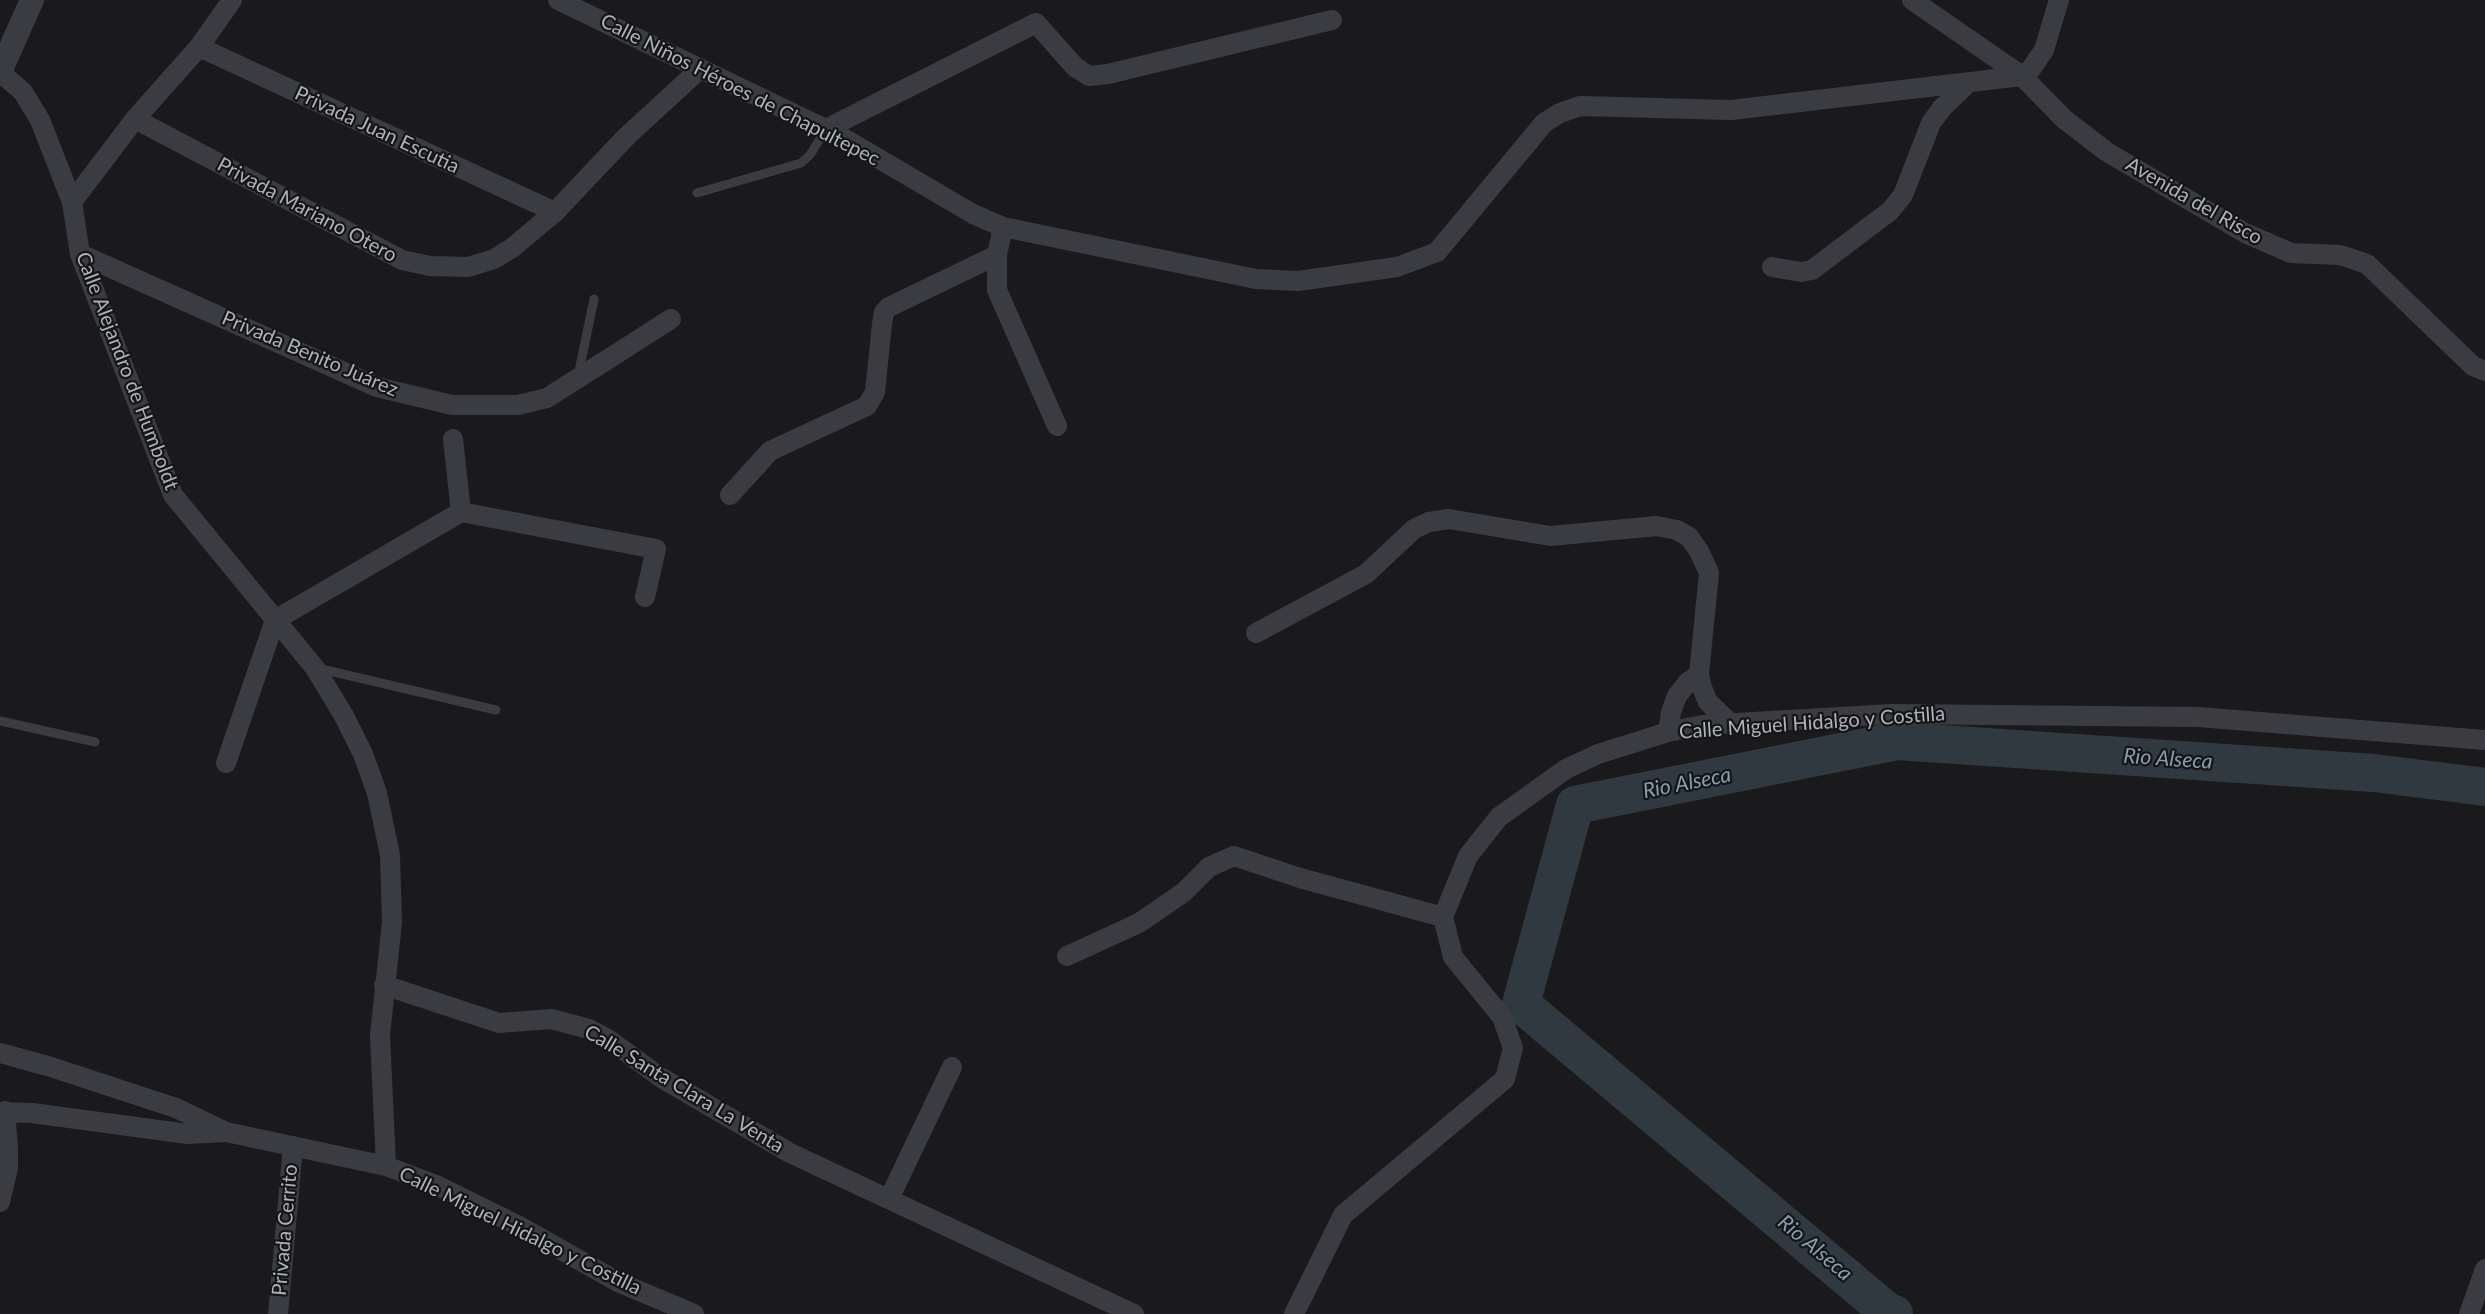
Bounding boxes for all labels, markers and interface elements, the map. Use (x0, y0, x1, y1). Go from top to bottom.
street label: Calle Niños Héroes de Chapultepec (596, 9, 884, 171)
street label: Privada Juan Escutia (291, 81, 463, 179)
street label: Privada Mariano Otero (213, 152, 401, 268)
street label: Avenida del Risco (2121, 152, 2267, 250)
street label: Calle Alejandro de Humboldt (70, 249, 184, 493)
street label: Privada Benito Juárez (218, 306, 402, 402)
street label: Calle Miguel Hidalgo y Costilla (1678, 702, 1946, 744)
water label: Rio Alseca (2123, 743, 2213, 775)
water label: Rio Alseca (1641, 762, 1733, 804)
street label: Calle Santa Clara La Venta (580, 1020, 788, 1158)
street label: Calle Miguel Hidalgo y Costilla (395, 1162, 645, 1300)
street label: Privada Cerrito (267, 1163, 303, 1297)
water label: Rio Alseca (1773, 1210, 1857, 1286)

